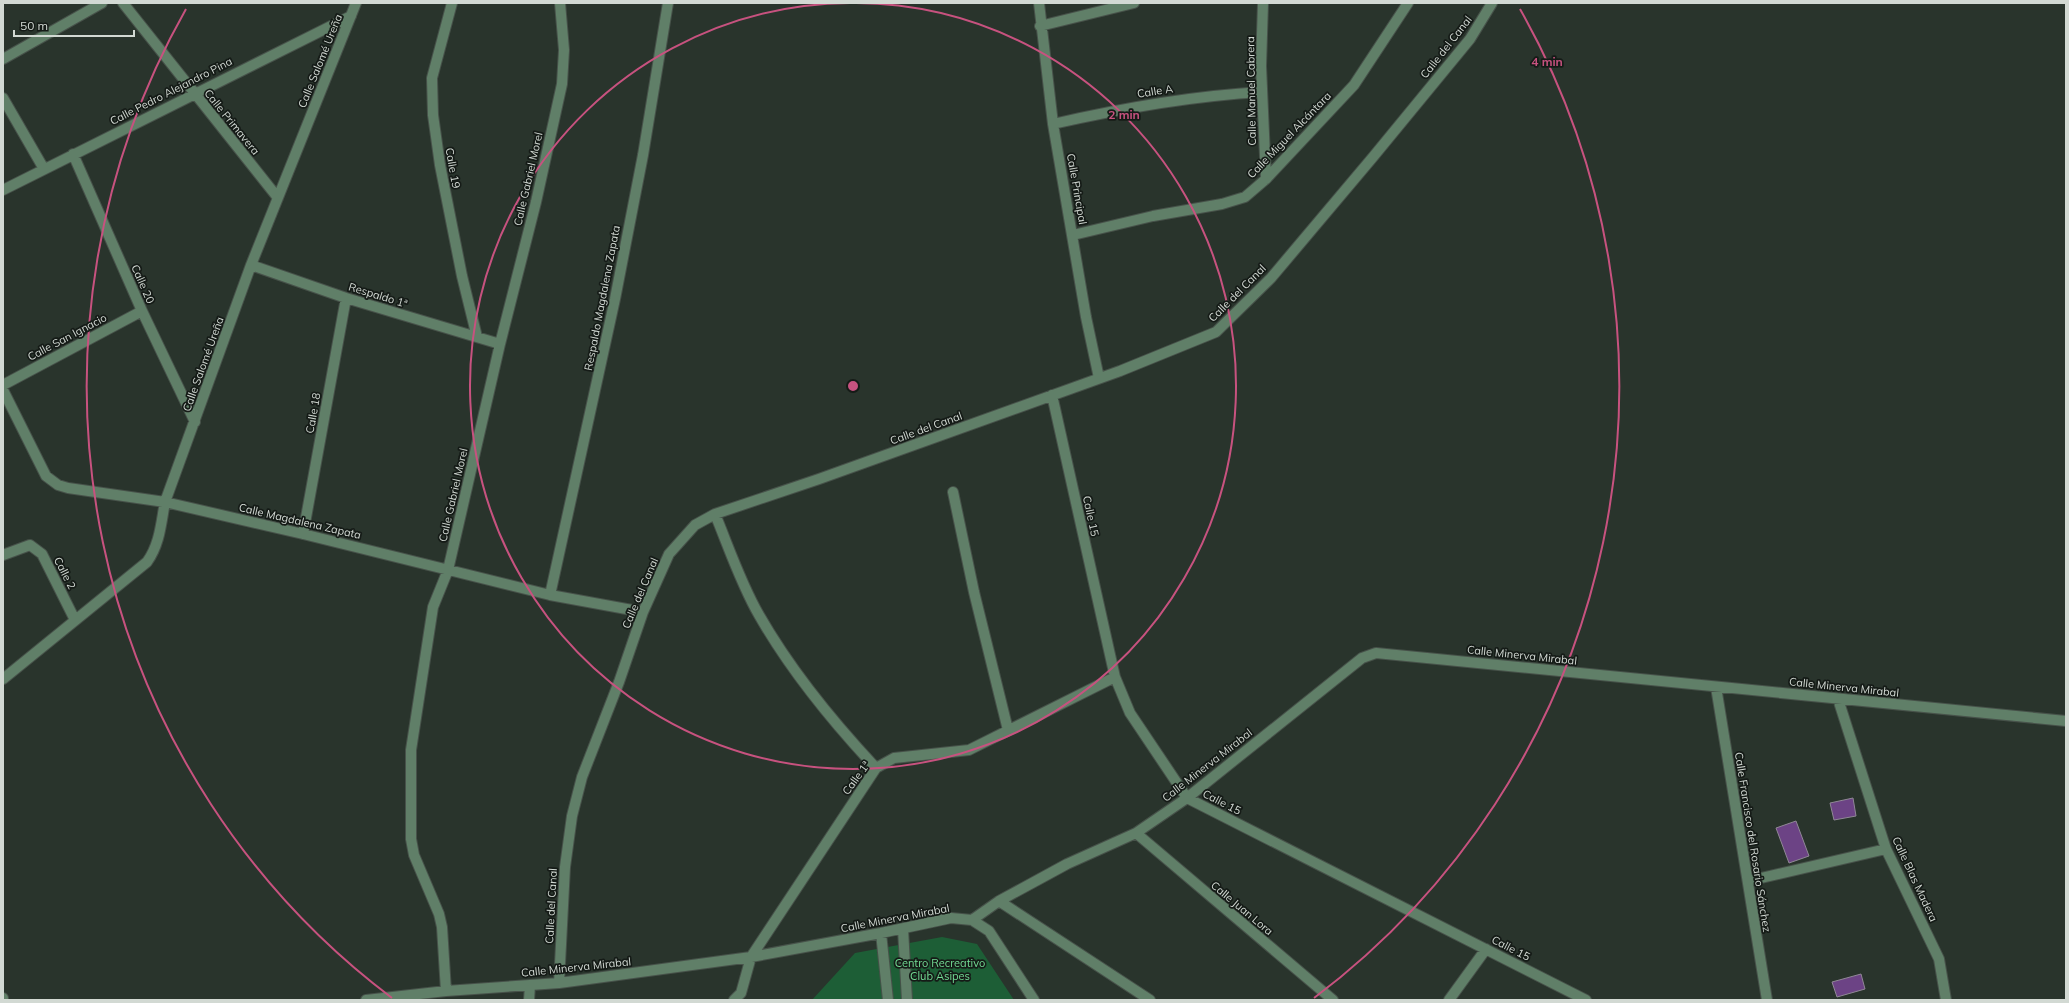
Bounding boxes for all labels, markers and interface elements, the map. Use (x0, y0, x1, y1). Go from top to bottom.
scale bar (14, 12, 134, 38)
street label: Calle Salomé Ureña (295, 12, 345, 110)
street label: Calle del Canal (1417, 13, 1475, 81)
text: 50 m (20, 18, 48, 33)
street label: Calle Manuel Cabrera (1243, 36, 1259, 146)
street label: Calle Pedro Alejandro Pina (107, 54, 235, 128)
text: 4 min (1531, 54, 1563, 69)
street label: Calle A (1136, 81, 1174, 101)
street label: Calle Primavera (201, 86, 263, 158)
street label: Calle Miguel Alcántara (1244, 89, 1334, 181)
text: 2 min (1108, 107, 1140, 122)
street label: Calle Gabriel Morel (510, 131, 546, 227)
street label: Calle 19 (443, 146, 463, 190)
street label: Calle Principal (1064, 152, 1090, 226)
street label: Respaldo Magdalena Zapata (581, 224, 623, 372)
street label: Calle del Canal (1205, 261, 1269, 325)
street label: Calle 20 (128, 262, 158, 306)
street label: Respaldo 1ª (347, 279, 409, 311)
street label: Calle San Ignacio (25, 310, 109, 364)
street label: Calle Salomé Ureña (179, 315, 227, 413)
centre of rings (846, 379, 860, 393)
street label: Calle 18 (303, 391, 324, 435)
street label: Calle del Canal (888, 408, 964, 448)
street label: Calle Gabriel Morel (435, 447, 471, 543)
street label: Calle 15 (1080, 494, 1102, 538)
street label: Calle Magdalena Zapata (237, 500, 363, 542)
street label: Calle 2 (51, 554, 79, 592)
street label: Calle del Canal (619, 555, 661, 631)
street label: Calle Minerva Mirabal (1466, 642, 1578, 668)
street label: Calle Minerva Mirabal (1788, 674, 1900, 700)
street label: Calle Minerva Mirabal (1159, 725, 1255, 805)
street label: Calle Francisco del Rosario Sánchez (1732, 751, 1774, 933)
street label: Calle 1ª (839, 758, 873, 798)
street label: Calle 15 (1200, 786, 1244, 818)
street label: Calle Blas Madera (1889, 834, 1941, 924)
street label: Calle del Canal (542, 868, 560, 944)
street label: Calle Juan Lora (1208, 878, 1276, 938)
street label: Calle Minerva Mirabal (839, 901, 951, 935)
street label: Calle 15 (1489, 932, 1533, 964)
street label: Calle Minerva Mirabal (520, 954, 632, 980)
park label: Centro Recreativo Club Asipes (895, 956, 985, 983)

